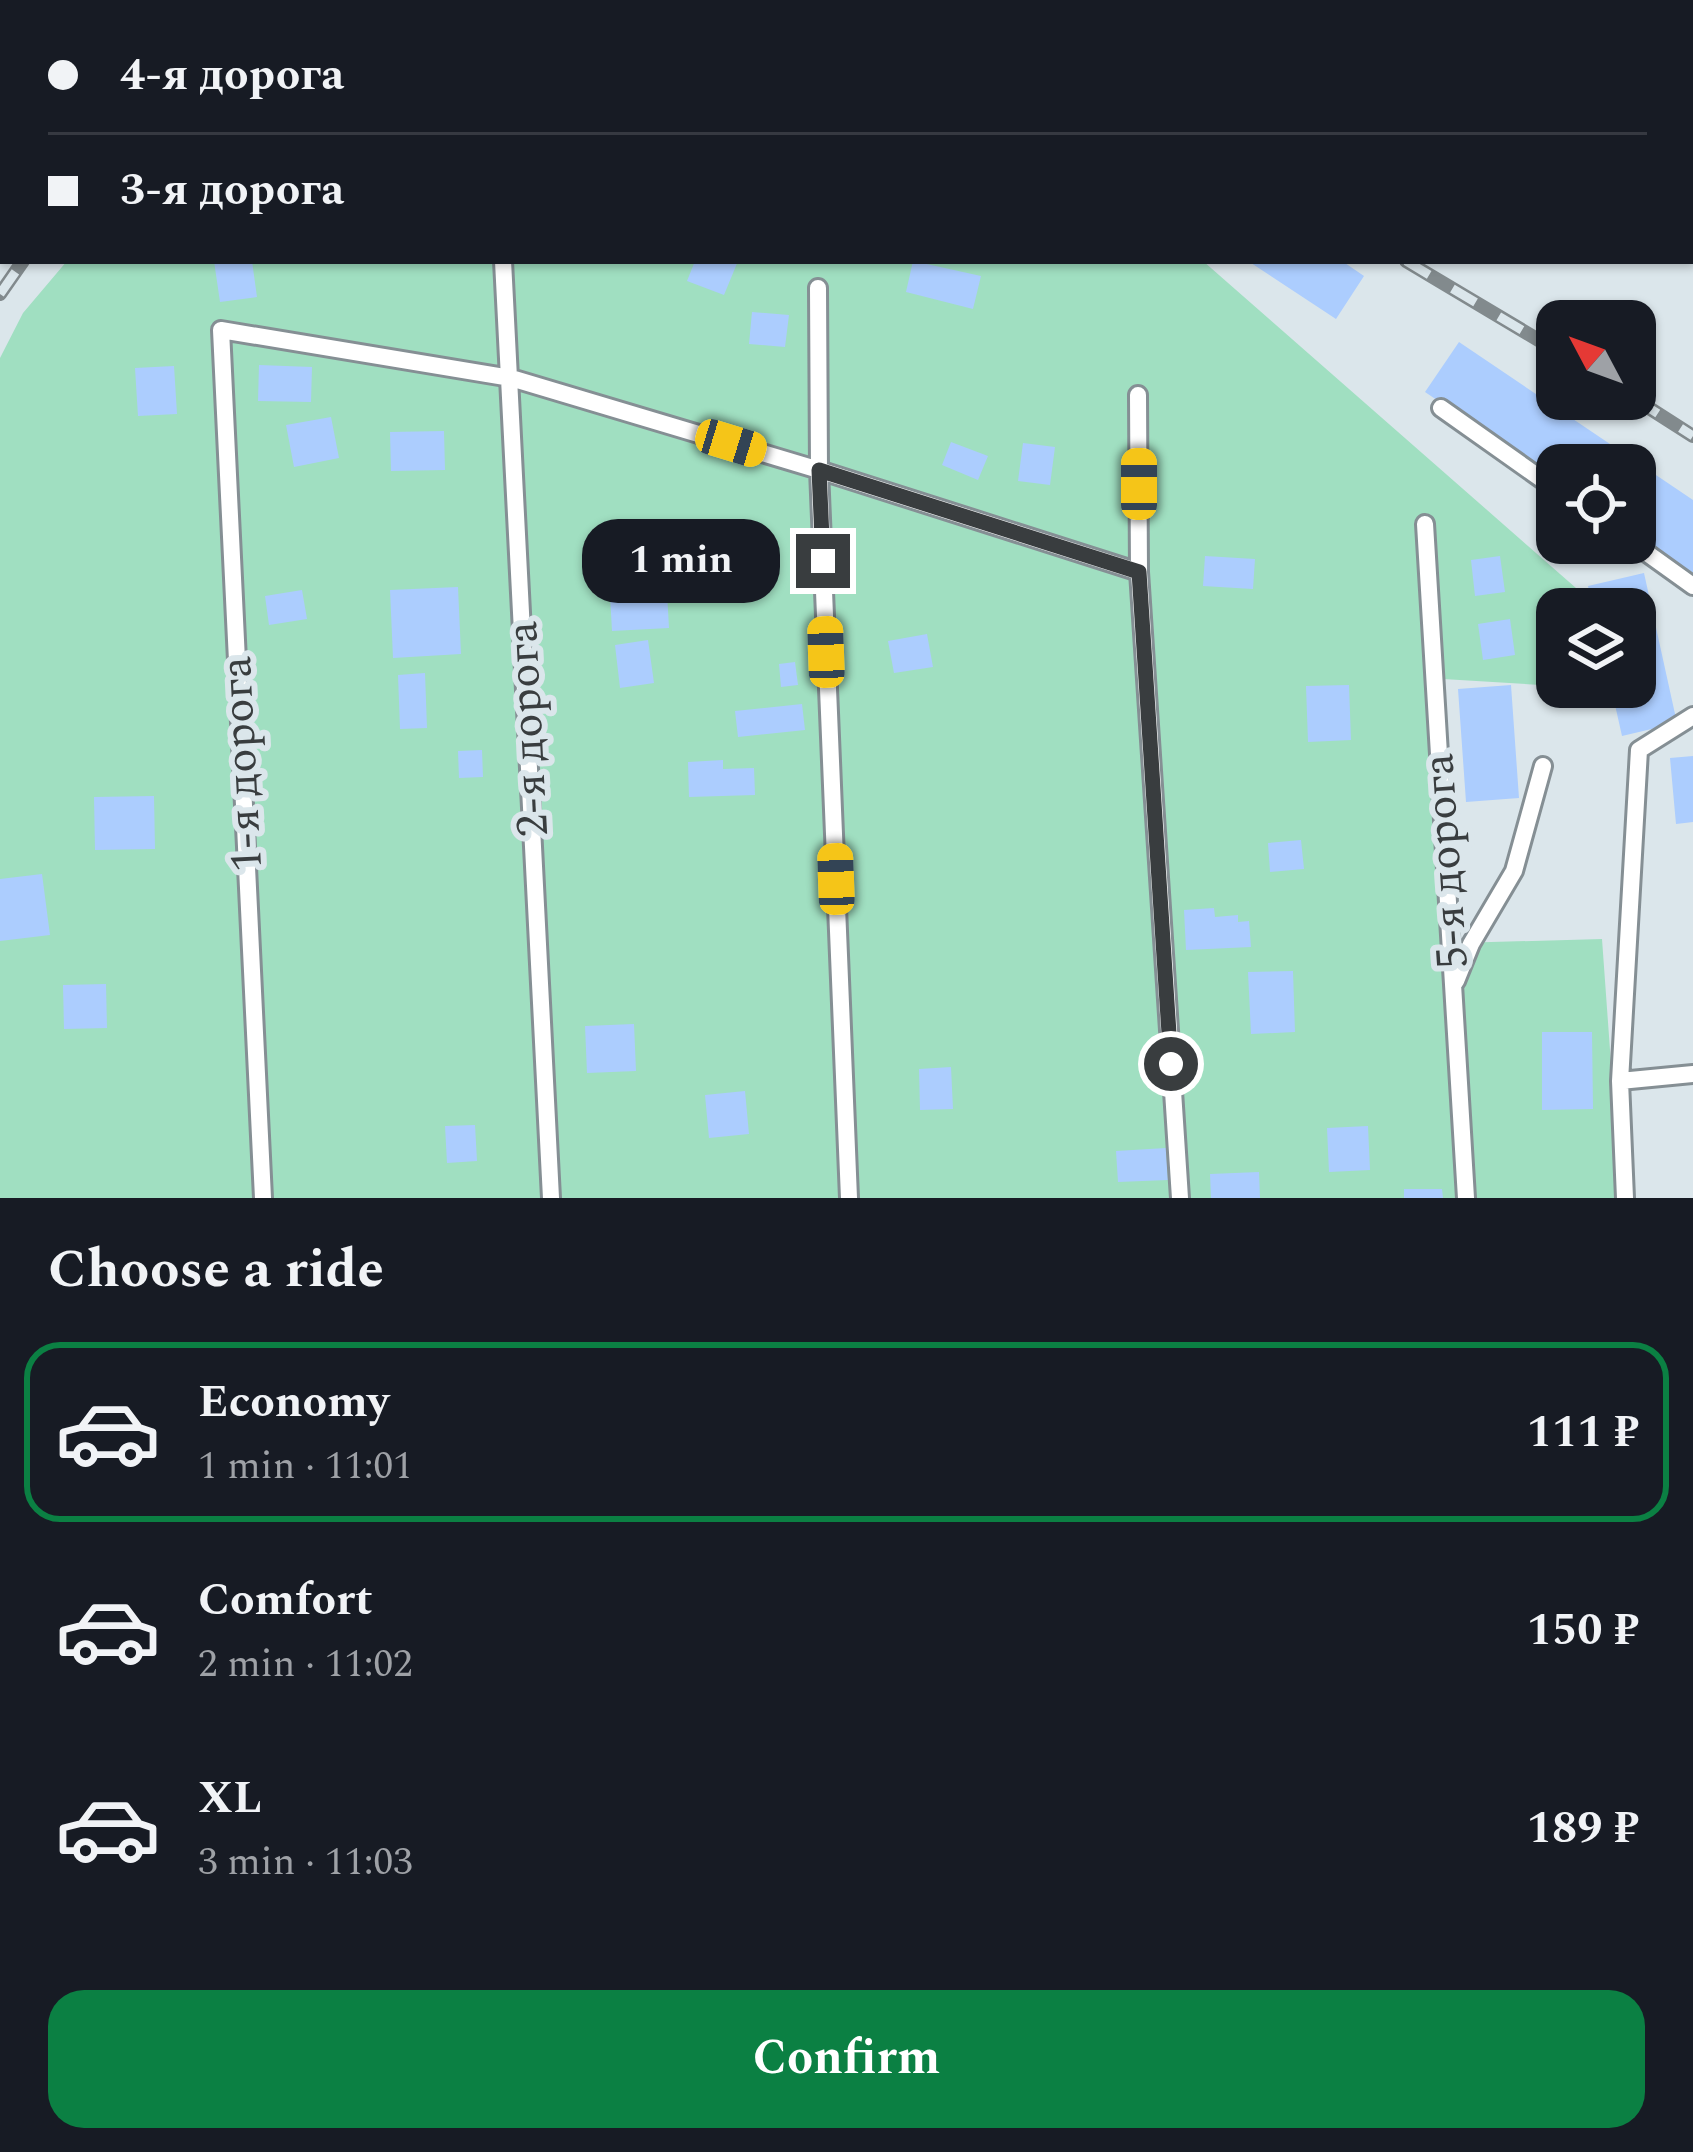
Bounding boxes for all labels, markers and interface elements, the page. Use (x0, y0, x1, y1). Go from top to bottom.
text: 4-я дорога (120, 41, 345, 110)
text: 3-я дорога (120, 156, 345, 225)
north arrow (1536, 300, 1656, 420)
map controls (1536, 300, 1656, 708)
car (691, 415, 771, 471)
button: locate (1536, 444, 1656, 564)
car (1121, 448, 1157, 520)
callout: 1 min (583, 519, 781, 603)
text: 1 min (629, 531, 733, 590)
route end (796, 534, 850, 588)
button: layers (1536, 588, 1656, 708)
car (807, 615, 845, 689)
street label: 2-я дорога (488, 619, 568, 839)
street label: 1-я дорога (202, 654, 282, 874)
street label: 5-я дорога (1404, 751, 1488, 971)
car (817, 842, 855, 916)
route start (1144, 1037, 1198, 1091)
text: Choose a ride (48, 1229, 384, 1311)
text: Economy (198, 1368, 389, 1437)
icon: car (54, 1378, 162, 1486)
text: 111 ₽ (1527, 1398, 1639, 1467)
text: 1 min · 11:01 (198, 1437, 413, 1496)
text: Comfort (198, 1566, 373, 1635)
icon: car (54, 1576, 162, 1684)
text: 150 ₽ (1527, 1596, 1639, 1665)
text: 2 min · 11:02 (198, 1635, 413, 1694)
text: XL (198, 1764, 262, 1833)
icon: car (54, 1774, 162, 1882)
text: 189 ₽ (1527, 1794, 1639, 1863)
text: 3 min · 11:03 (198, 1833, 413, 1892)
button: Confirm (48, 1990, 1645, 2128)

